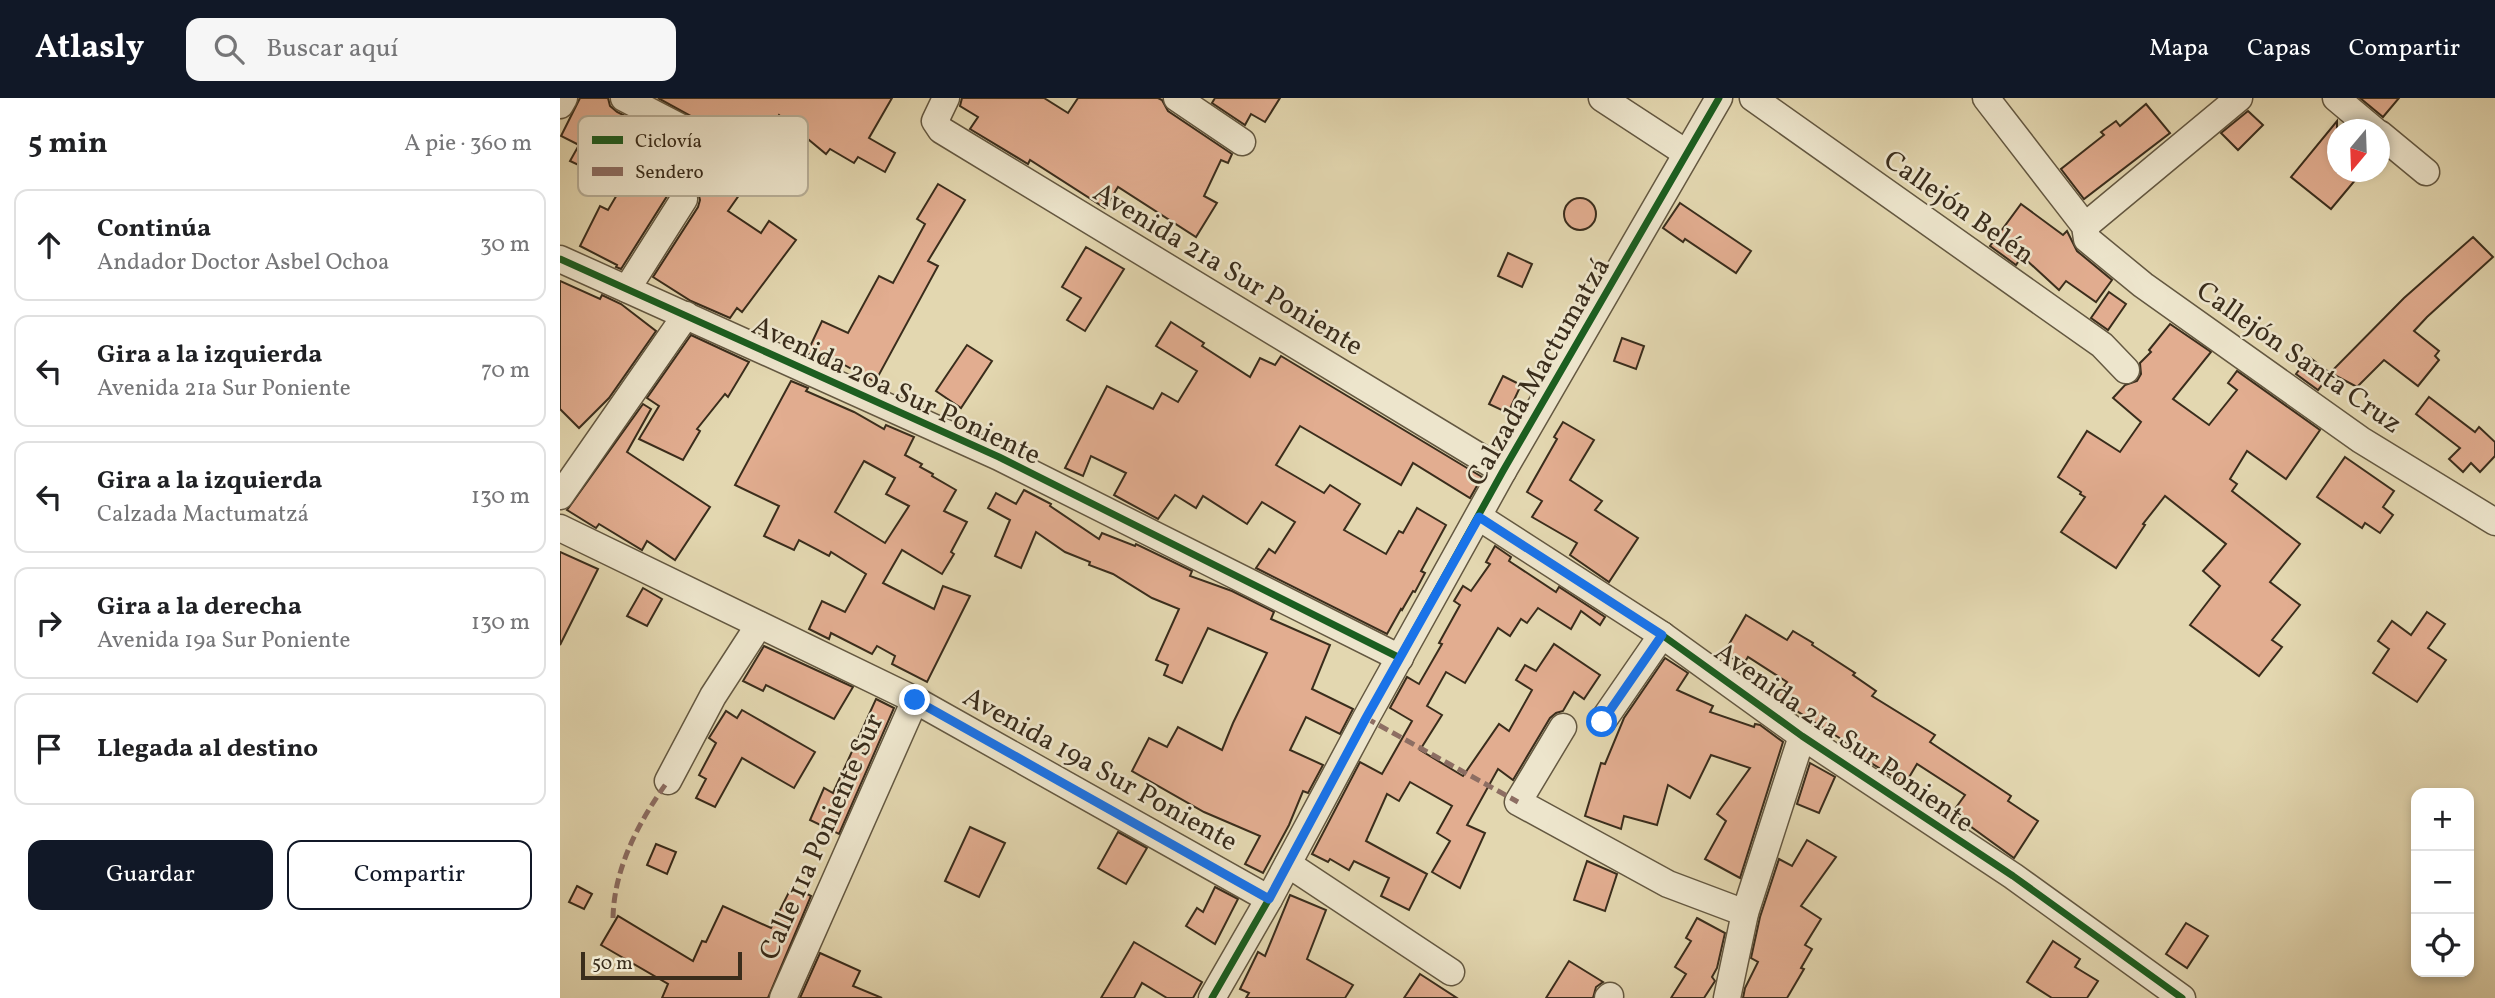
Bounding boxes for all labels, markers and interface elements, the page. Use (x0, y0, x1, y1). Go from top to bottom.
search box (186, 18, 676, 81)
text: Atlasly (35, 26, 144, 72)
icon: search (210, 30, 248, 68)
text: Buscar aquí (266, 31, 398, 67)
text: Mapa (2149, 32, 2209, 66)
text: Capas (2247, 32, 2311, 66)
text: Compartir (2349, 32, 2460, 66)
legend (578, 116, 808, 196)
north arrow (2327, 119, 2390, 182)
text: 5 min (28, 123, 108, 165)
text: A pie · 360 m (404, 128, 532, 160)
text: Ciclovía (635, 129, 702, 155)
street label: Callejón Belén (1875, 141, 2042, 275)
text: Sendero (635, 160, 704, 186)
street label: Avenida 21a Sur Poniente (1085, 174, 1370, 366)
text: Continúa (97, 211, 211, 247)
icon: ahead (30, 226, 68, 264)
text: 30 m (480, 229, 530, 261)
text: Andador Doctor Asbel Ochoa (97, 247, 389, 279)
street label: Calzada Mactumatzá (1458, 251, 1621, 494)
street label: Callejón Santa Cruz (2188, 272, 2409, 444)
street label: Avenida 20a Sur Poniente (745, 307, 1047, 475)
text: Gira a la izquierda (97, 337, 322, 373)
icon: left (30, 352, 68, 390)
text: 70 m (481, 355, 530, 387)
text: Avenida 21a Sur Poniente (97, 373, 351, 405)
text: Gira a la izquierda (97, 463, 322, 499)
icon: left (30, 478, 68, 516)
text: 130 m (471, 481, 530, 513)
text: Calzada Mactumatzá (97, 499, 309, 531)
text: Gira a la derecha (97, 589, 302, 625)
icon: right (30, 604, 68, 642)
text: 130 m (471, 607, 530, 639)
text: Avenida 19a Sur Poniente (97, 625, 350, 657)
street label: Avenida 21a Sur Poniente (1706, 633, 1981, 843)
street label: Avenida 19a Sur Poniente (955, 678, 1244, 862)
route end (899, 684, 930, 715)
route start (1586, 706, 1617, 737)
street label: Calle 11a Poniente Sur (750, 707, 894, 967)
icon: arrive (30, 730, 68, 768)
text: Llegada al destino (97, 731, 318, 767)
map controls (2411, 788, 2474, 977)
button: + (2411, 788, 2474, 851)
button: Guardar (28, 840, 273, 910)
button: Compartir (287, 840, 532, 910)
button: − (2411, 851, 2474, 914)
button: locate (2411, 914, 2474, 977)
scale bar (581, 949, 742, 981)
text: 50 m (592, 951, 633, 977)

